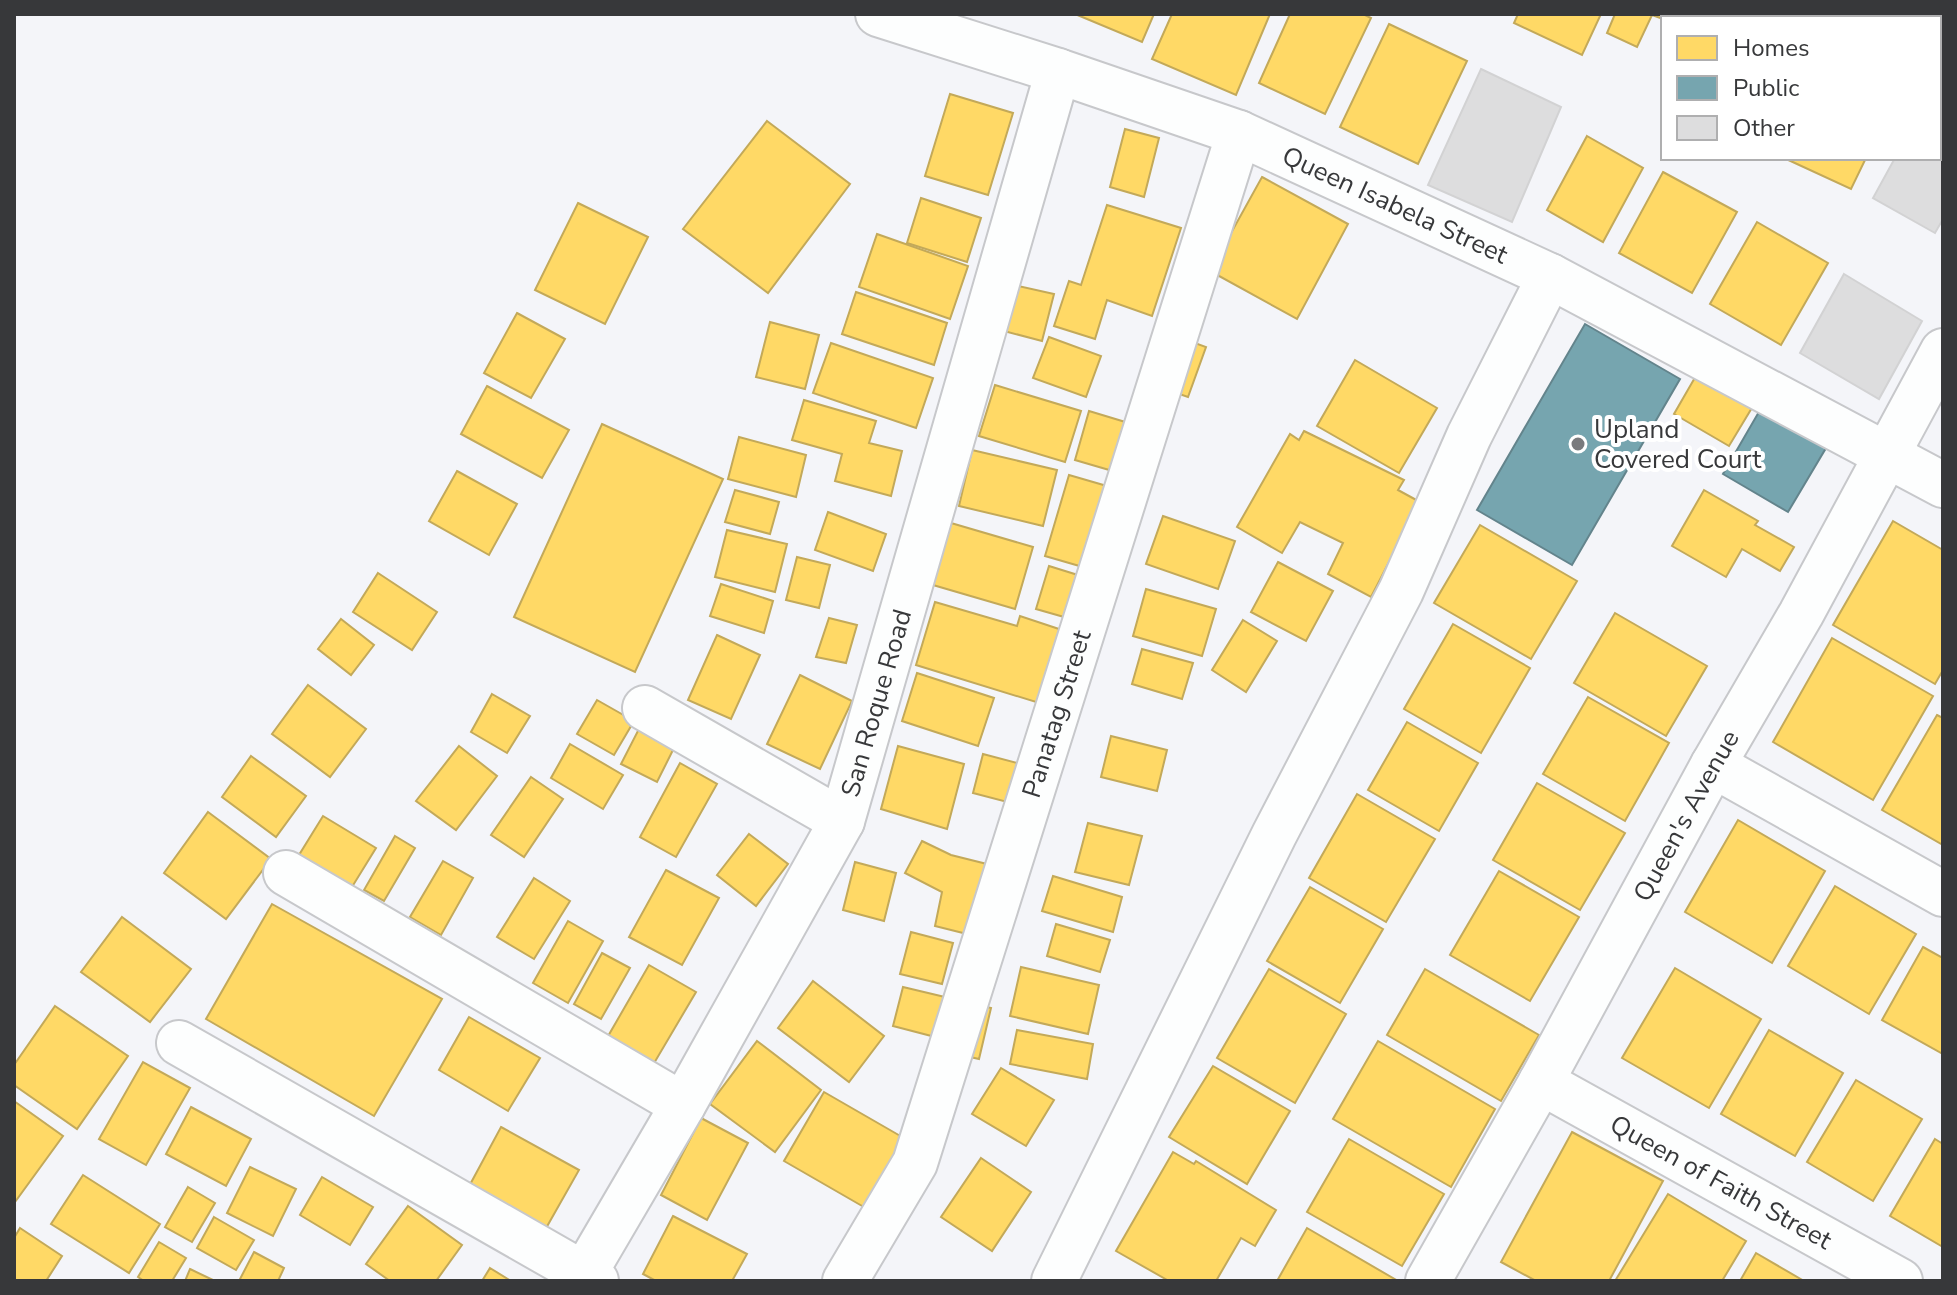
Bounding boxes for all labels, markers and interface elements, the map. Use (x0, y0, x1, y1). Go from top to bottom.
legend (1661, 16, 1941, 160)
text: Homes (1733, 32, 1809, 64)
text: Public (1733, 72, 1799, 104)
text: Other (1733, 112, 1795, 144)
street label: Queen Isabela Street (1277, 138, 1514, 272)
place label: Upland Covered Court (1594, 412, 1762, 477)
marker: Upland Covered Court (1569, 435, 1587, 453)
street label: San Roque Road (832, 605, 920, 801)
street label: Panatag Street (1013, 625, 1099, 802)
street label: Queen's Avenue (1625, 724, 1747, 908)
street label: Queen of Faith Street (1604, 1106, 1839, 1258)

